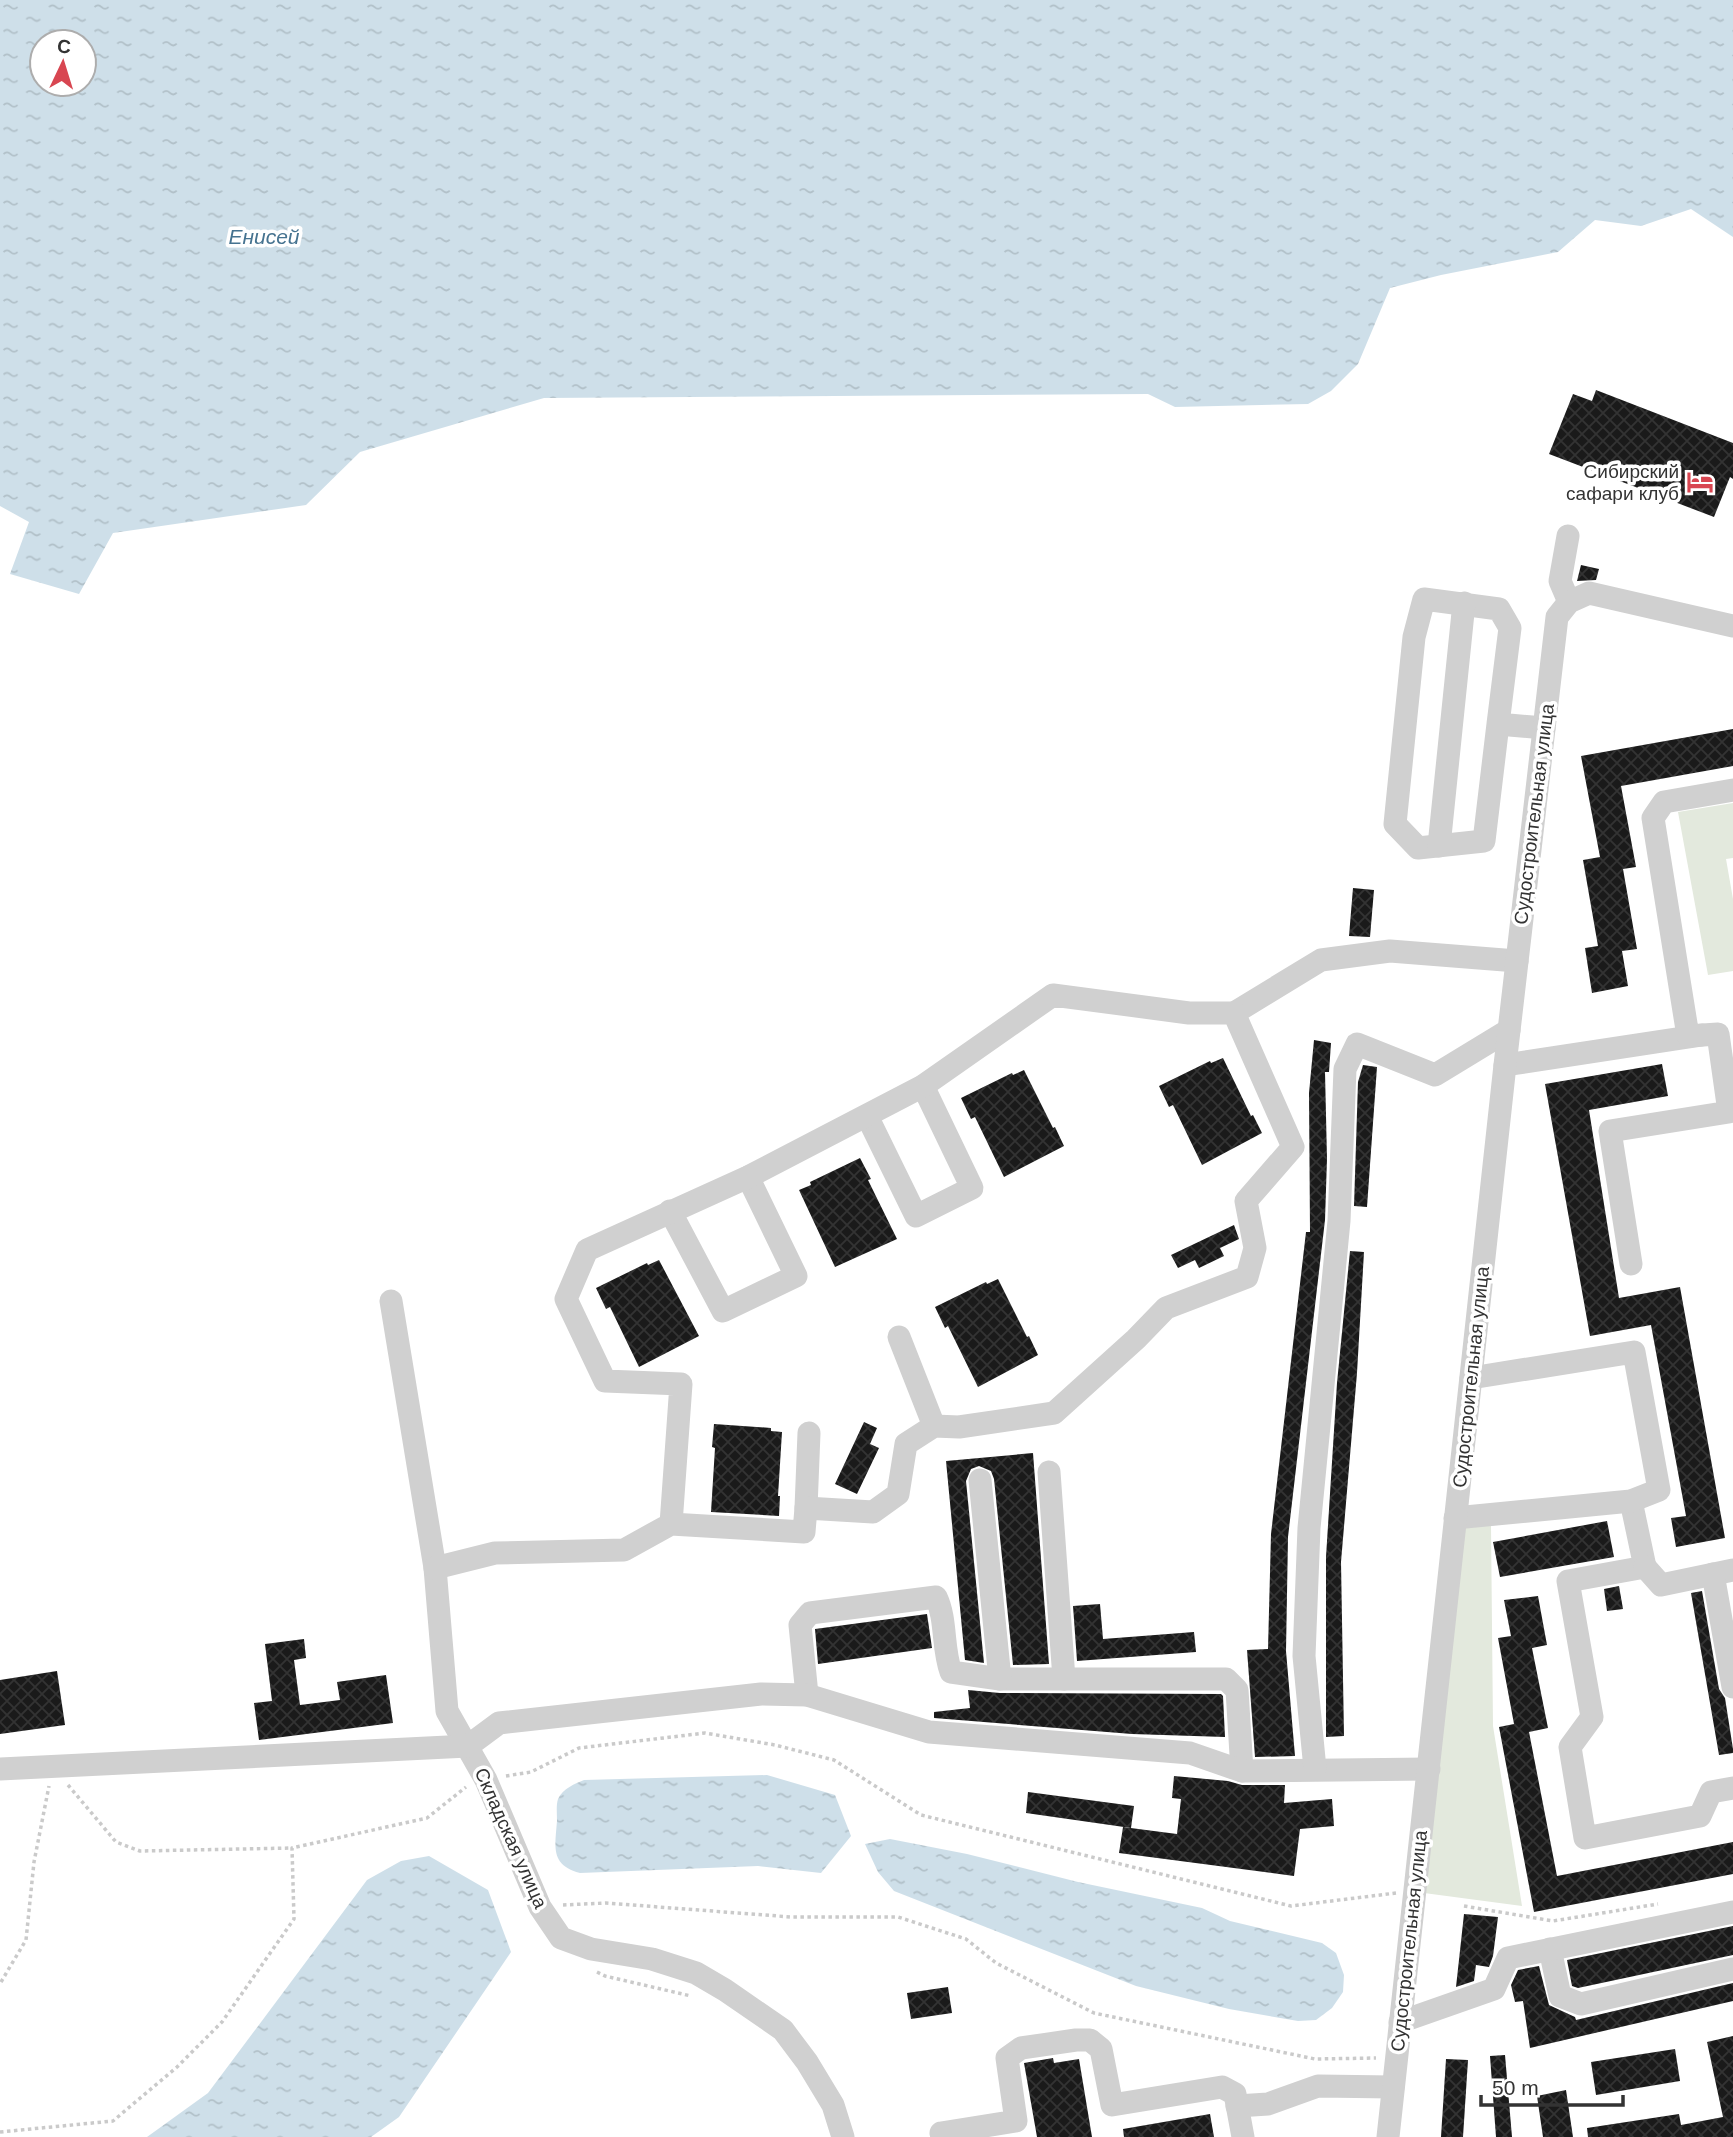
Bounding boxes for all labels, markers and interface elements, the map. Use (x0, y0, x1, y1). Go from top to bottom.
north arrow (28, 28, 98, 98)
text: С (57, 36, 72, 58)
water label: Енисей (228, 225, 300, 248)
place label: Сибирский сафари клуб (1566, 461, 1679, 504)
hotel icon: Сибирский сафари клуб (1685, 467, 1715, 497)
street label: Судостроительная улица (1510, 702, 1558, 926)
street label: Судостроительная улица (1449, 1265, 1493, 1489)
street label: Складская улица (471, 1764, 552, 1912)
street label: Судостроительная улица (1387, 1829, 1431, 2053)
scale bar (1481, 2064, 1623, 2108)
text: 50 m (1492, 2076, 1539, 2099)

